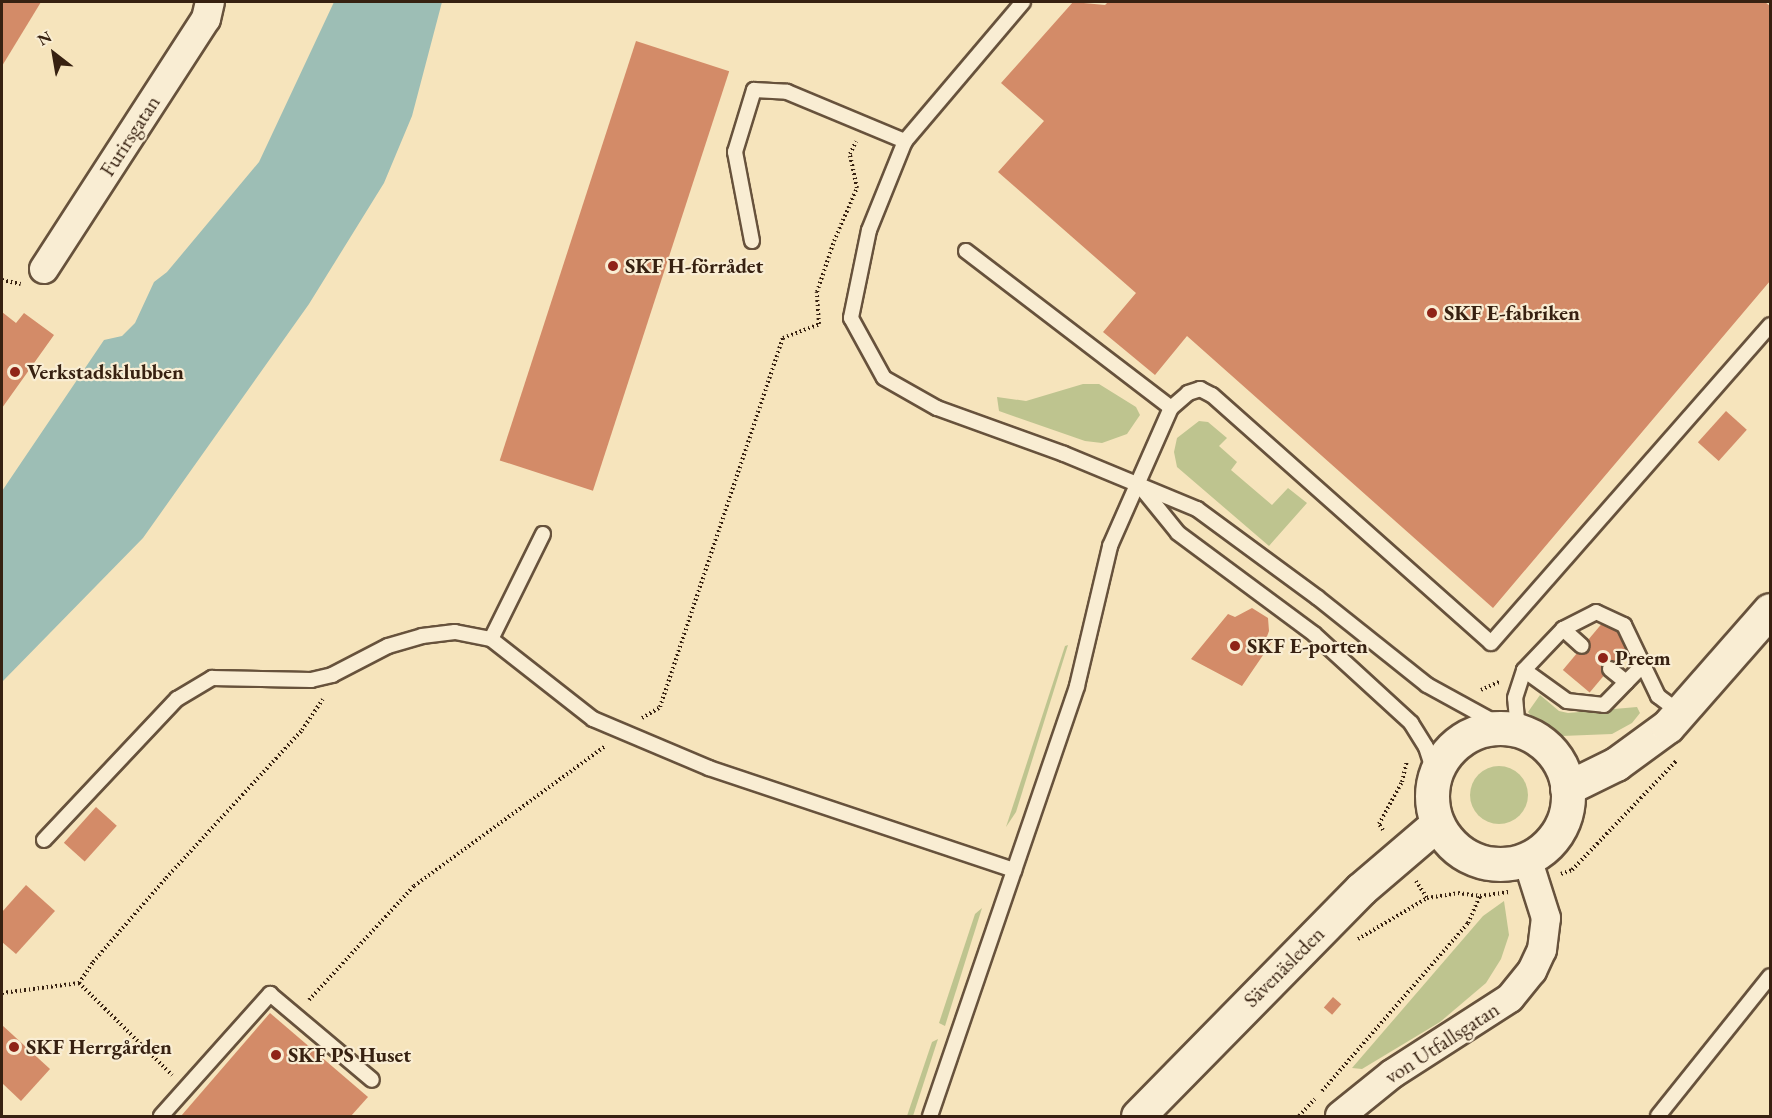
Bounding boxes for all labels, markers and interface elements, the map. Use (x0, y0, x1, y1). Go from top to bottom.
north arrow (24, 24, 84, 84)
text: N (34, 26, 55, 50)
street label: Furirsgatan (95, 91, 165, 181)
place label: SKF H-förrådet (625, 253, 763, 279)
marker: SKF H-förrådet (606, 259, 620, 273)
place label: SKF E-fabriken (1444, 300, 1580, 326)
marker: SKF E-fabriken (1425, 306, 1439, 320)
place label: Verkstadsklubben (27, 359, 184, 385)
marker: Verkstadsklubben (8, 365, 22, 379)
place label: SKF E-porten (1247, 633, 1368, 659)
marker: SKF E-porten (1228, 639, 1242, 653)
place label: Preem (1615, 645, 1671, 671)
marker: Preem (1596, 651, 1610, 665)
street label: Sävenäsleden (1238, 921, 1330, 1013)
street label: von Utfallsgatan (1380, 997, 1504, 1089)
place label: SKF Herrgården (26, 1034, 172, 1060)
marker: SKF Herrgården (7, 1040, 21, 1054)
place label: SKF PS Huset (288, 1042, 411, 1068)
marker: SKF PS Huset (269, 1048, 283, 1062)

